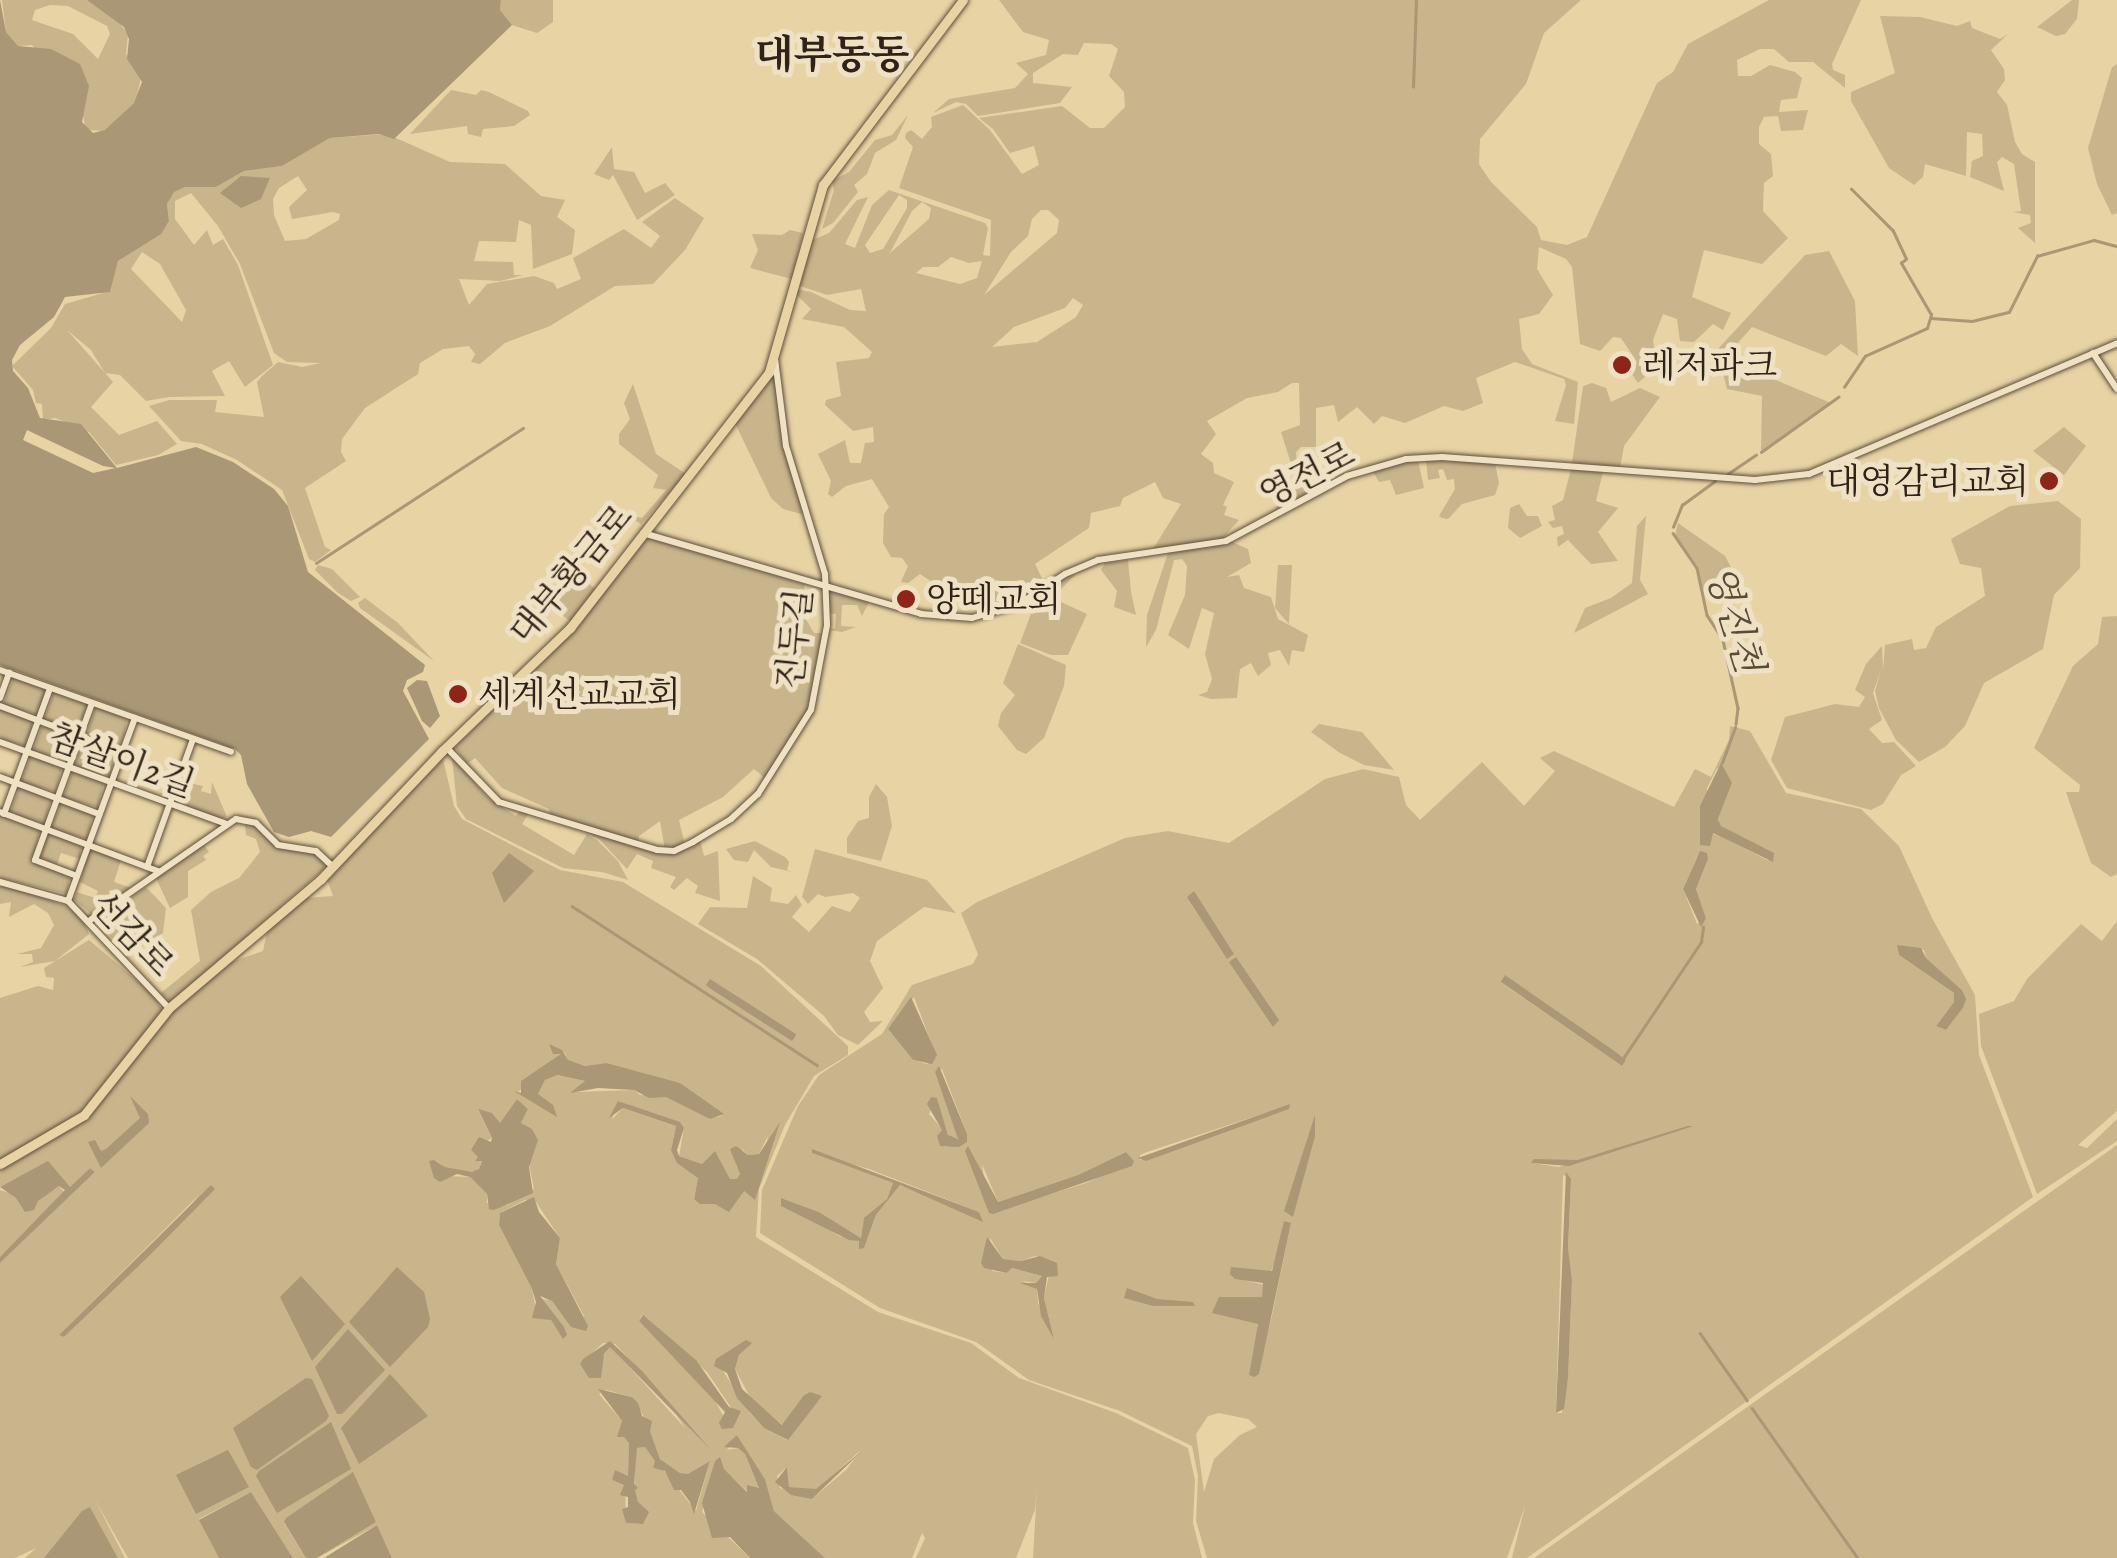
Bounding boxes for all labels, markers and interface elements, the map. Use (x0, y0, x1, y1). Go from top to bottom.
district label: 대부동동 (755, 31, 909, 79)
place label: 레저파크 (1642, 344, 1777, 386)
marker: 레저파크 (1611, 354, 1633, 376)
street label: 영전로 (1252, 432, 1362, 516)
place label: 대영감리교회 (1826, 460, 2029, 502)
marker: 대영감리교회 (2038, 470, 2060, 492)
street label: 대부황금로 (501, 496, 641, 652)
water label: 영진천 (1696, 560, 1772, 678)
place label: 양떼교회 (926, 578, 1061, 620)
street label: 진두길 (768, 586, 820, 692)
marker: 양떼교회 (895, 588, 917, 610)
place label: 세계선교교회 (478, 673, 681, 715)
marker: 세계선교교회 (447, 683, 469, 705)
street label: 참살이2길 (43, 714, 201, 806)
street label: 선감로 (83, 883, 183, 985)

